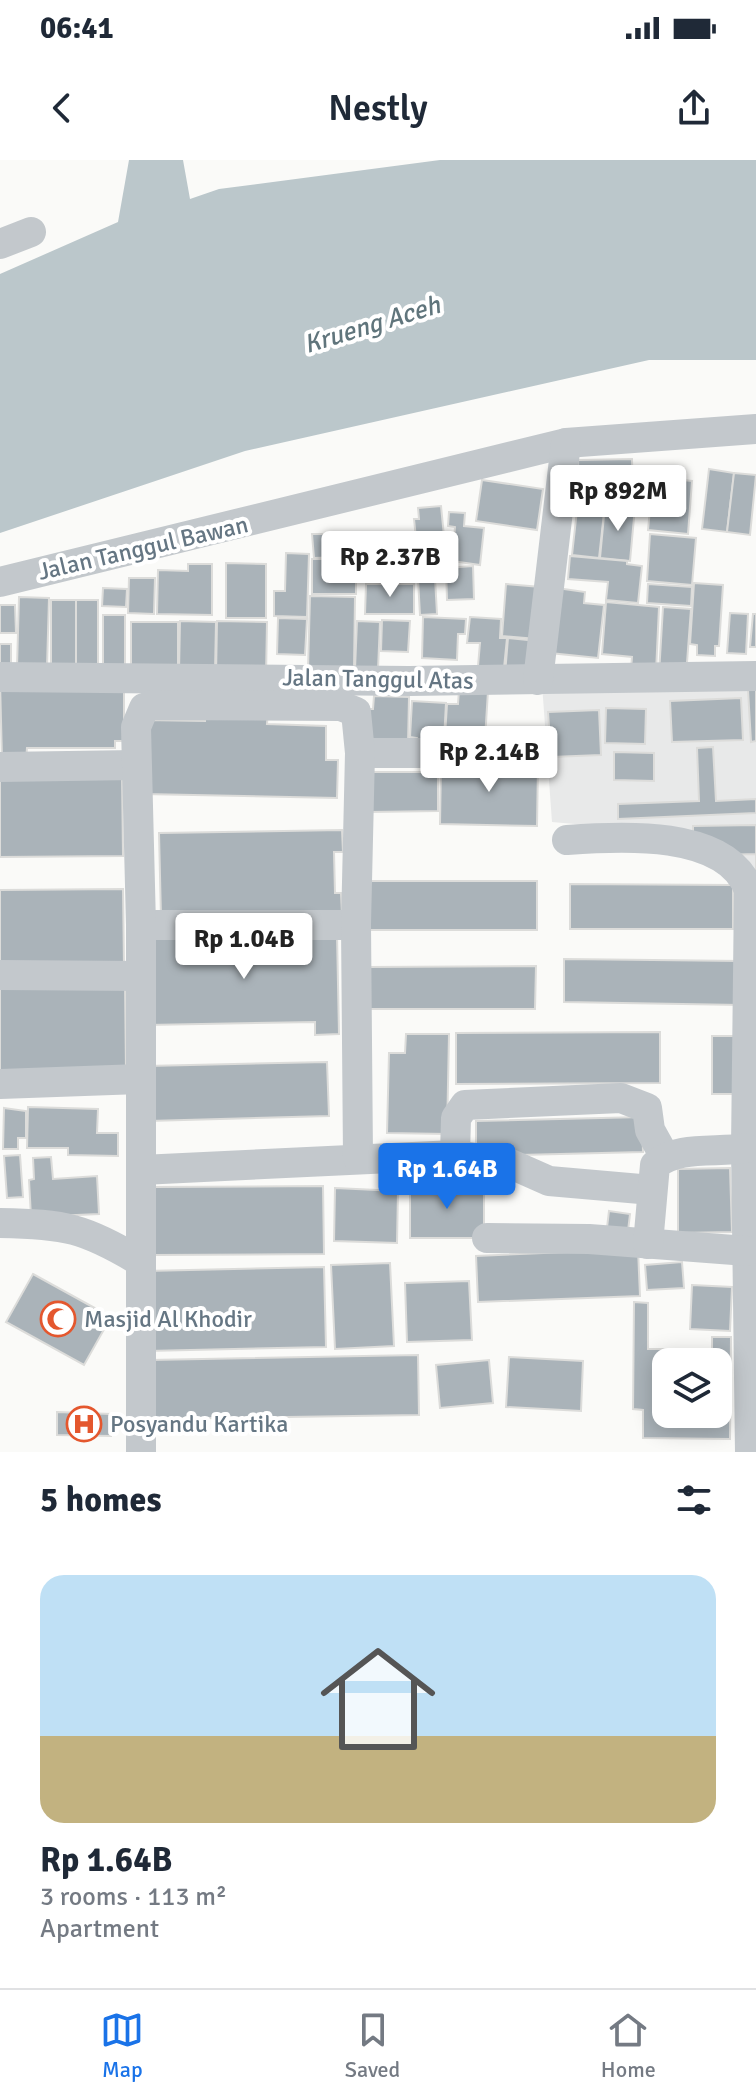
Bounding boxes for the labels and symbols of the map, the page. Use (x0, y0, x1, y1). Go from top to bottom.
water label: Krueng Aceh (300, 289, 445, 361)
pin: Rp 892M (544, 465, 692, 533)
street label: Jalan Tanggul Bawan (35, 509, 251, 587)
pin: Rp 2.37B (307, 531, 473, 599)
street label: Jalan Tanggul Atas (282, 662, 474, 696)
pin: Rp 2.14B (406, 726, 572, 794)
pin: Rp 1.04B (161, 913, 327, 981)
pin: Rp 1.64B (364, 1143, 530, 1211)
mosque icon: Masjid Al Khodir (39, 1300, 77, 1338)
place label: Masjid Al Khodir (84, 1304, 252, 1334)
hospital icon: Posyandu Kartika (65, 1405, 103, 1443)
place label: Posyandu Kartika (110, 1409, 288, 1439)

